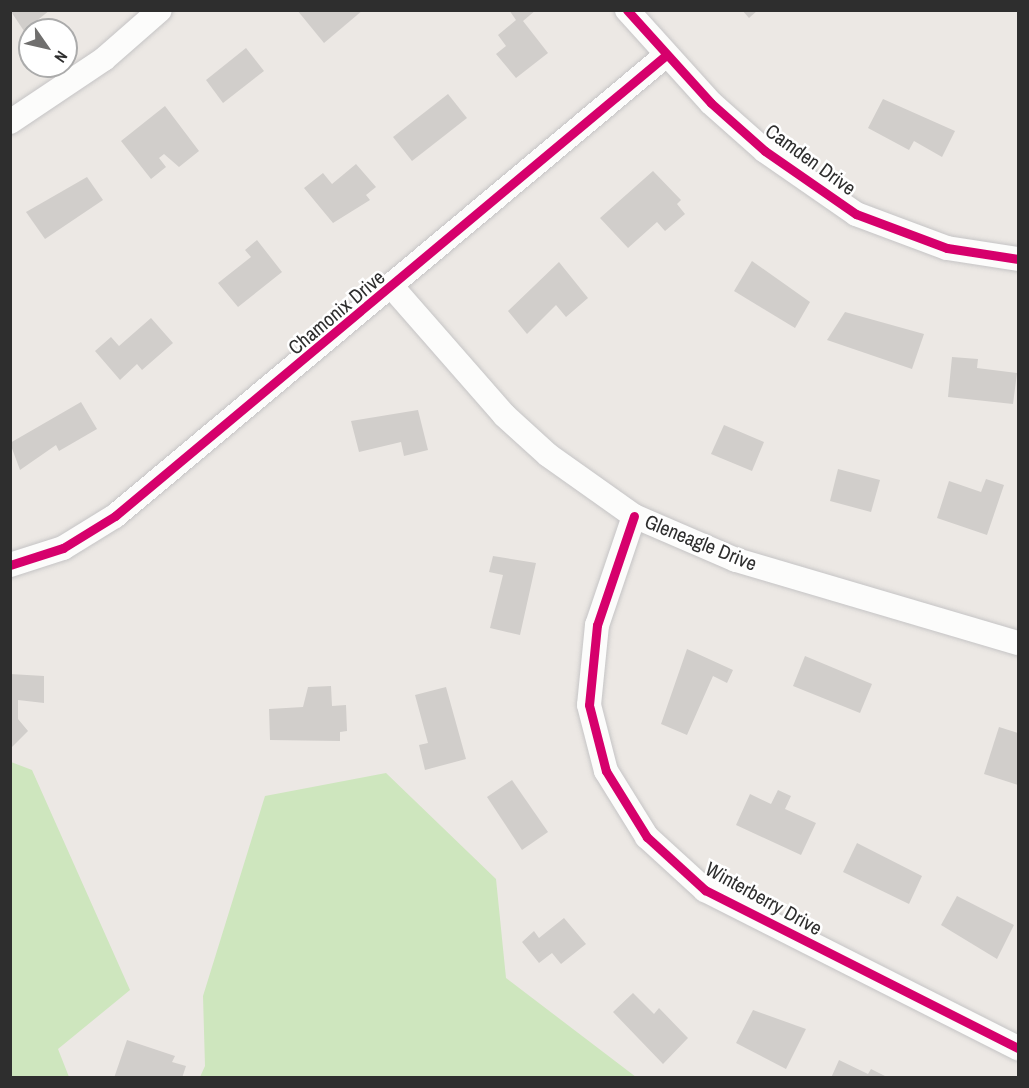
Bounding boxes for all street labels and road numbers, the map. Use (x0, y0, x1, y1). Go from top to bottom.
street label: Camden Drive (761, 118, 861, 200)
street label: Chamonix Drive (283, 265, 389, 359)
street label: Gleneagle Drive (642, 509, 760, 575)
street label: Winterberry Drive (702, 856, 826, 940)

